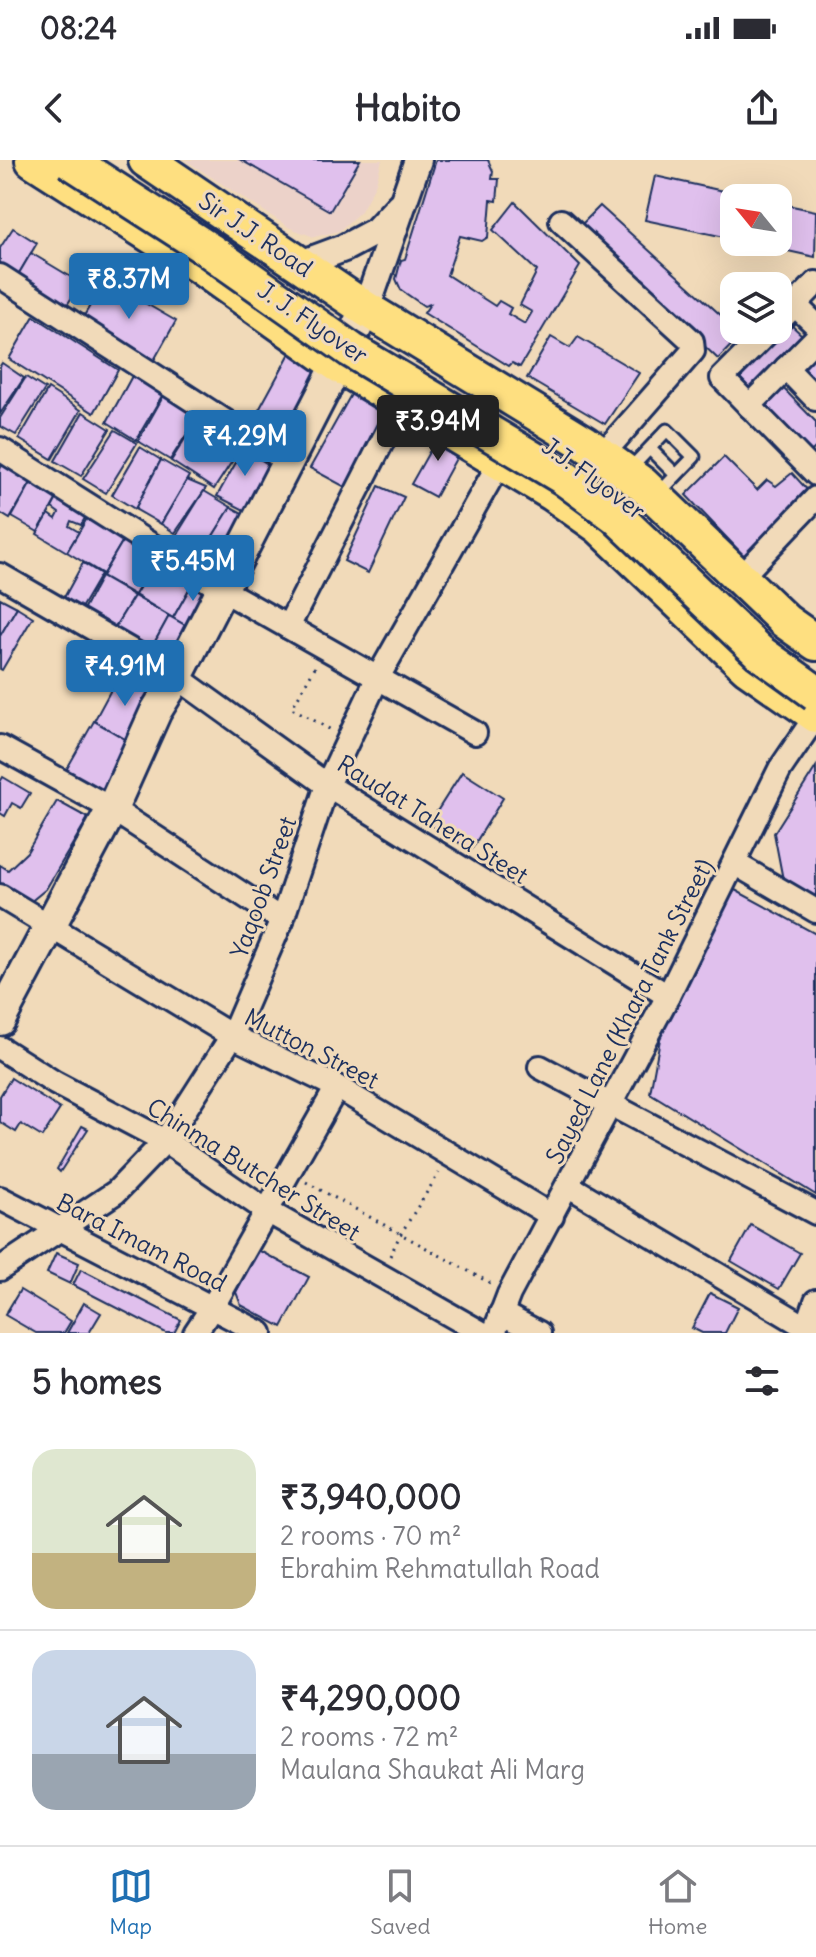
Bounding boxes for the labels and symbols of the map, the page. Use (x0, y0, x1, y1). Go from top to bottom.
north arrow (720, 184, 792, 256)
street label: Sir J.J. Road (193, 185, 319, 283)
pin: ₹8.37M (64, 253, 194, 321)
street label: J. J. Flyover (252, 274, 374, 370)
pin: ₹3.94M (373, 395, 503, 463)
pin: ₹4.29M (180, 410, 310, 478)
street label: J.J. Flyover (536, 430, 652, 526)
pin: ₹5.45M (128, 535, 258, 603)
pin: ₹4.91M (60, 640, 190, 708)
street label: Raudat Tahera Steet (332, 748, 534, 890)
street label: Yaqoob Street (224, 812, 302, 962)
street label: Sayed Lane (Khara Tank Street) (539, 853, 719, 1169)
street label: Mutton Street (240, 1001, 384, 1095)
street label: Chinma Butcher Street (142, 1091, 366, 1247)
street label: Bara Imam Road (52, 1186, 232, 1298)

